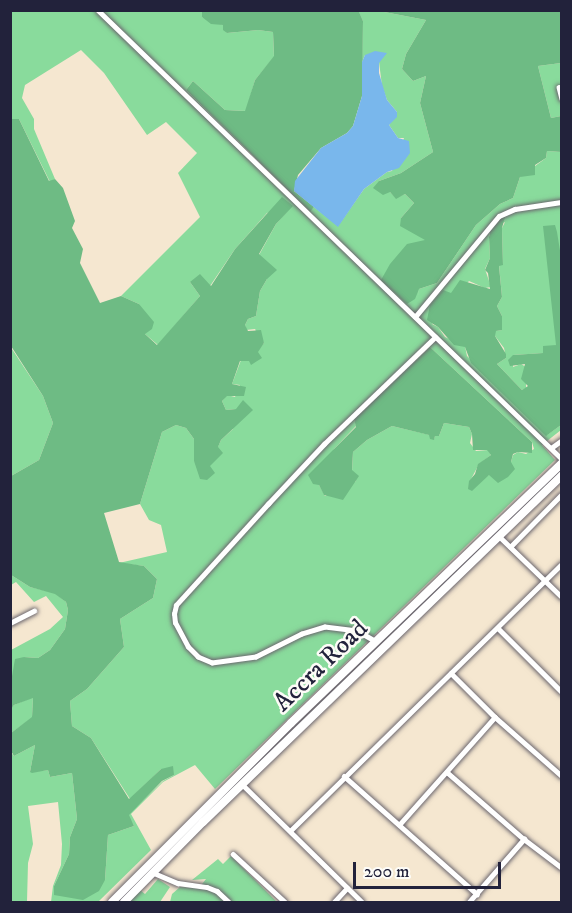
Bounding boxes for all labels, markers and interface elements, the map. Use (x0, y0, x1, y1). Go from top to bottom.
street label: Accra Road (267, 613, 375, 719)
scale bar (356, 850, 504, 888)
text: 200 m (364, 861, 410, 883)

